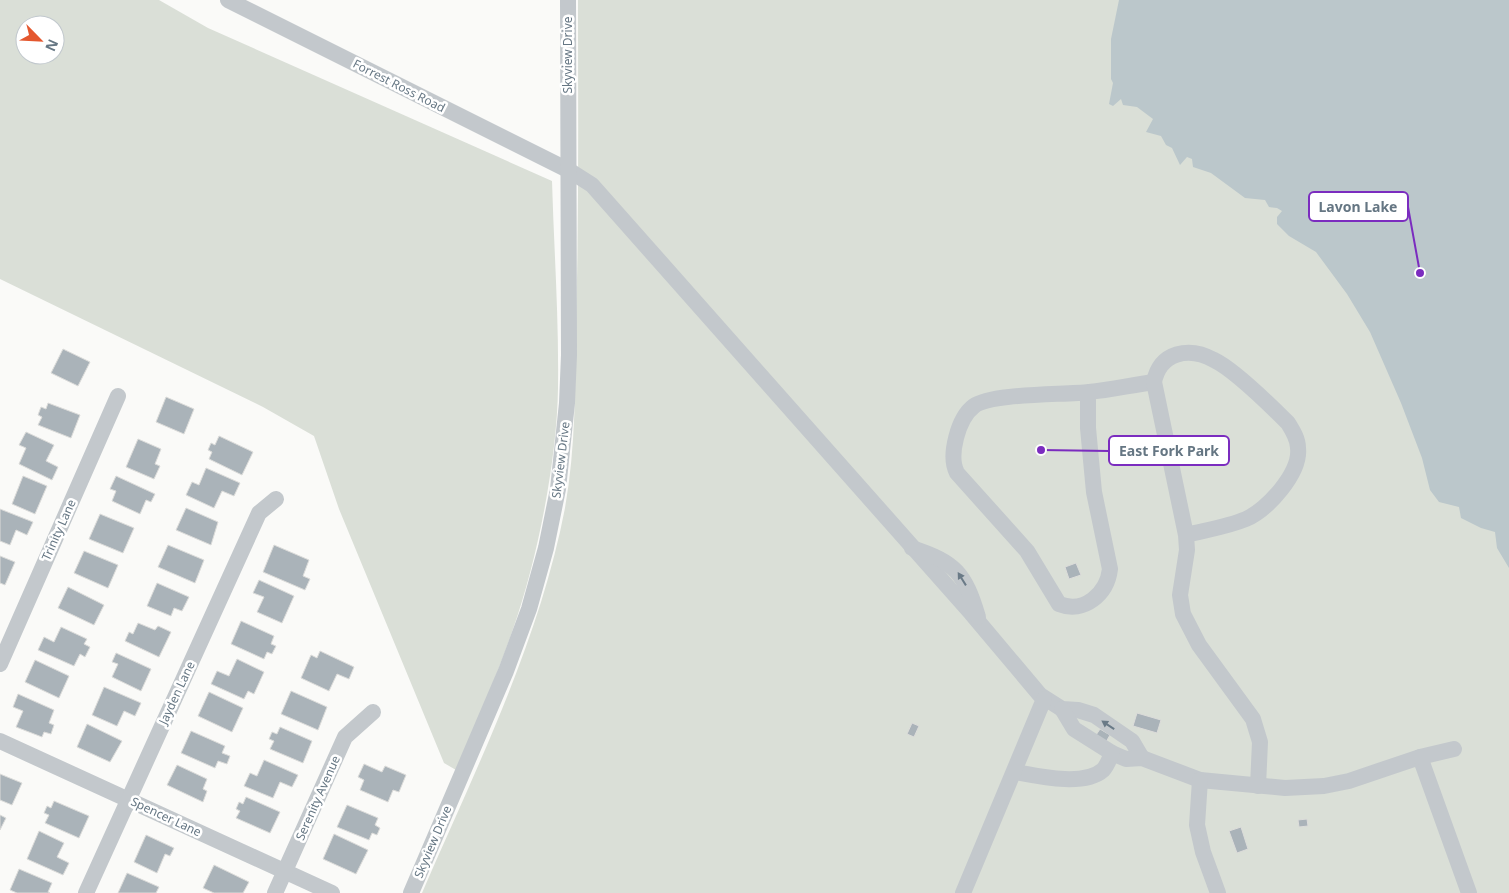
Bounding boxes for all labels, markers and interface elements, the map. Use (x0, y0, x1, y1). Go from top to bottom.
north arrow (15, 15, 65, 65)
street label: Skyview Drive (559, 16, 576, 94)
text: N (41, 36, 63, 55)
street label: Forrest Ross Road (350, 55, 448, 116)
callout: Lavon Lake (1309, 192, 1408, 221)
text: Lavon Lake (1319, 197, 1397, 216)
street label: Skyview Drive (547, 420, 574, 499)
callout: East Fork Park (1109, 436, 1229, 465)
text: East Fork Park (1119, 441, 1219, 460)
street label: Trinity Lane (37, 496, 80, 563)
one-way arrow (957, 573, 967, 586)
street label: Jayden Lane (154, 658, 199, 728)
one-way arrow (1102, 720, 1115, 730)
street label: Serenity Avenue (291, 753, 344, 843)
street label: Spencer Lane (128, 793, 204, 840)
street label: Skyview Drive (410, 803, 456, 881)

